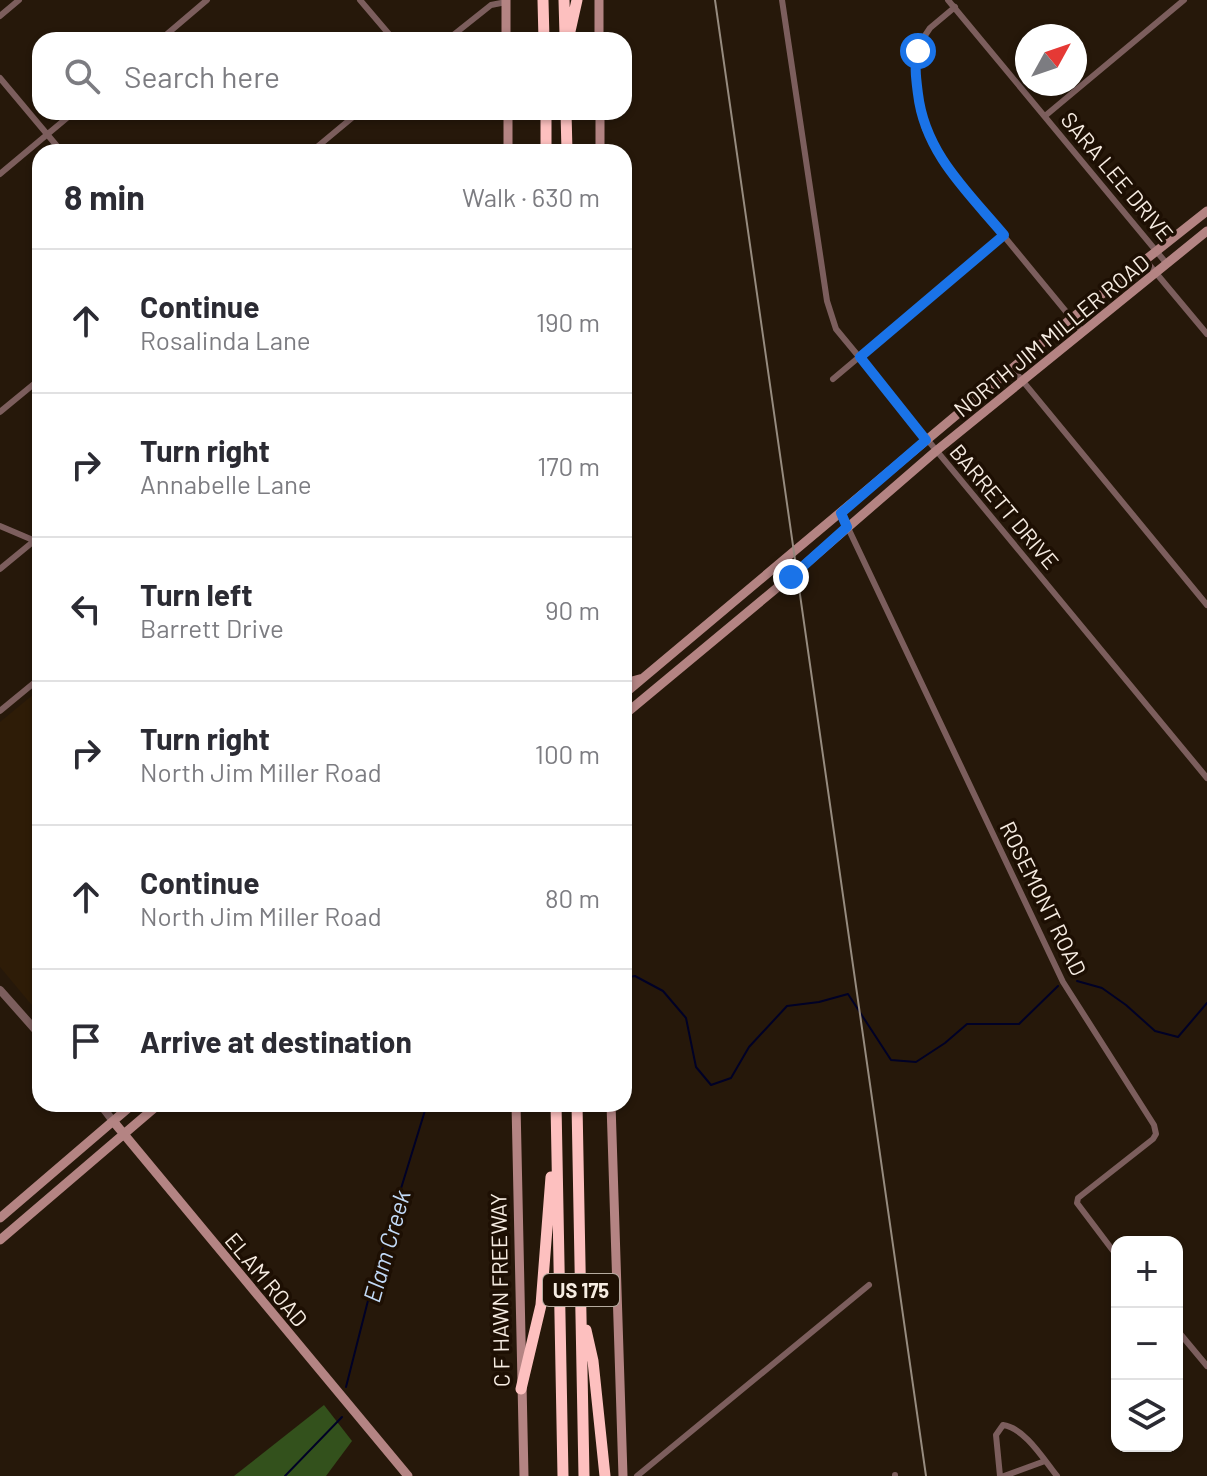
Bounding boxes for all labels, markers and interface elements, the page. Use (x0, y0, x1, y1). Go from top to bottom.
north arrow (1015, 24, 1087, 96)
search box (32, 32, 632, 120)
route start (900, 33, 936, 69)
icon: search (60, 54, 104, 98)
text: Search here (124, 58, 280, 94)
street label: SARA LEE DRIVE (1056, 106, 1180, 246)
text: 8 min (64, 176, 145, 217)
text: Walk · 630 m (462, 181, 600, 212)
street label: NORTH JIM MILLER ROAD (948, 248, 1154, 422)
text: Continue (140, 288, 260, 324)
icon: ahead (64, 299, 108, 343)
text: 190 m (536, 306, 600, 337)
text: Rosalinda Lane (140, 324, 311, 355)
text: Turn right (140, 432, 270, 468)
street label: BARRETT DRIVE (945, 438, 1065, 574)
icon: right (64, 443, 108, 487)
text: 170 m (537, 450, 600, 481)
text: Annabelle Lane (140, 468, 312, 499)
route end (773, 559, 809, 595)
text: Turn left (140, 576, 253, 612)
icon: left (64, 587, 108, 631)
text: 90 m (545, 594, 600, 625)
text: Barrett Drive (140, 612, 284, 643)
text: Turn right (140, 720, 270, 756)
icon: right (64, 731, 108, 775)
text: 100 m (535, 738, 600, 769)
text: North Jim Miller Road (140, 756, 382, 787)
street label: ROSEMONT ROAD (995, 817, 1093, 979)
text: Continue (140, 864, 260, 900)
icon: ahead (64, 875, 108, 919)
text: 80 m (545, 882, 600, 913)
text: North Jim Miller Road (140, 900, 382, 931)
icon: arrive (64, 1019, 108, 1063)
text: Arrive at destination (140, 1023, 412, 1059)
water label: Elam Creek (356, 1186, 416, 1305)
street label: C F HAWN FREEWAY (484, 1193, 514, 1387)
street label: ELAM ROAD (220, 1227, 314, 1331)
map controls (1111, 1236, 1183, 1452)
button: + (1111, 1236, 1183, 1308)
road number: US 175 (543, 1274, 619, 1306)
button: − (1111, 1308, 1183, 1380)
button: layers (1111, 1380, 1183, 1452)

